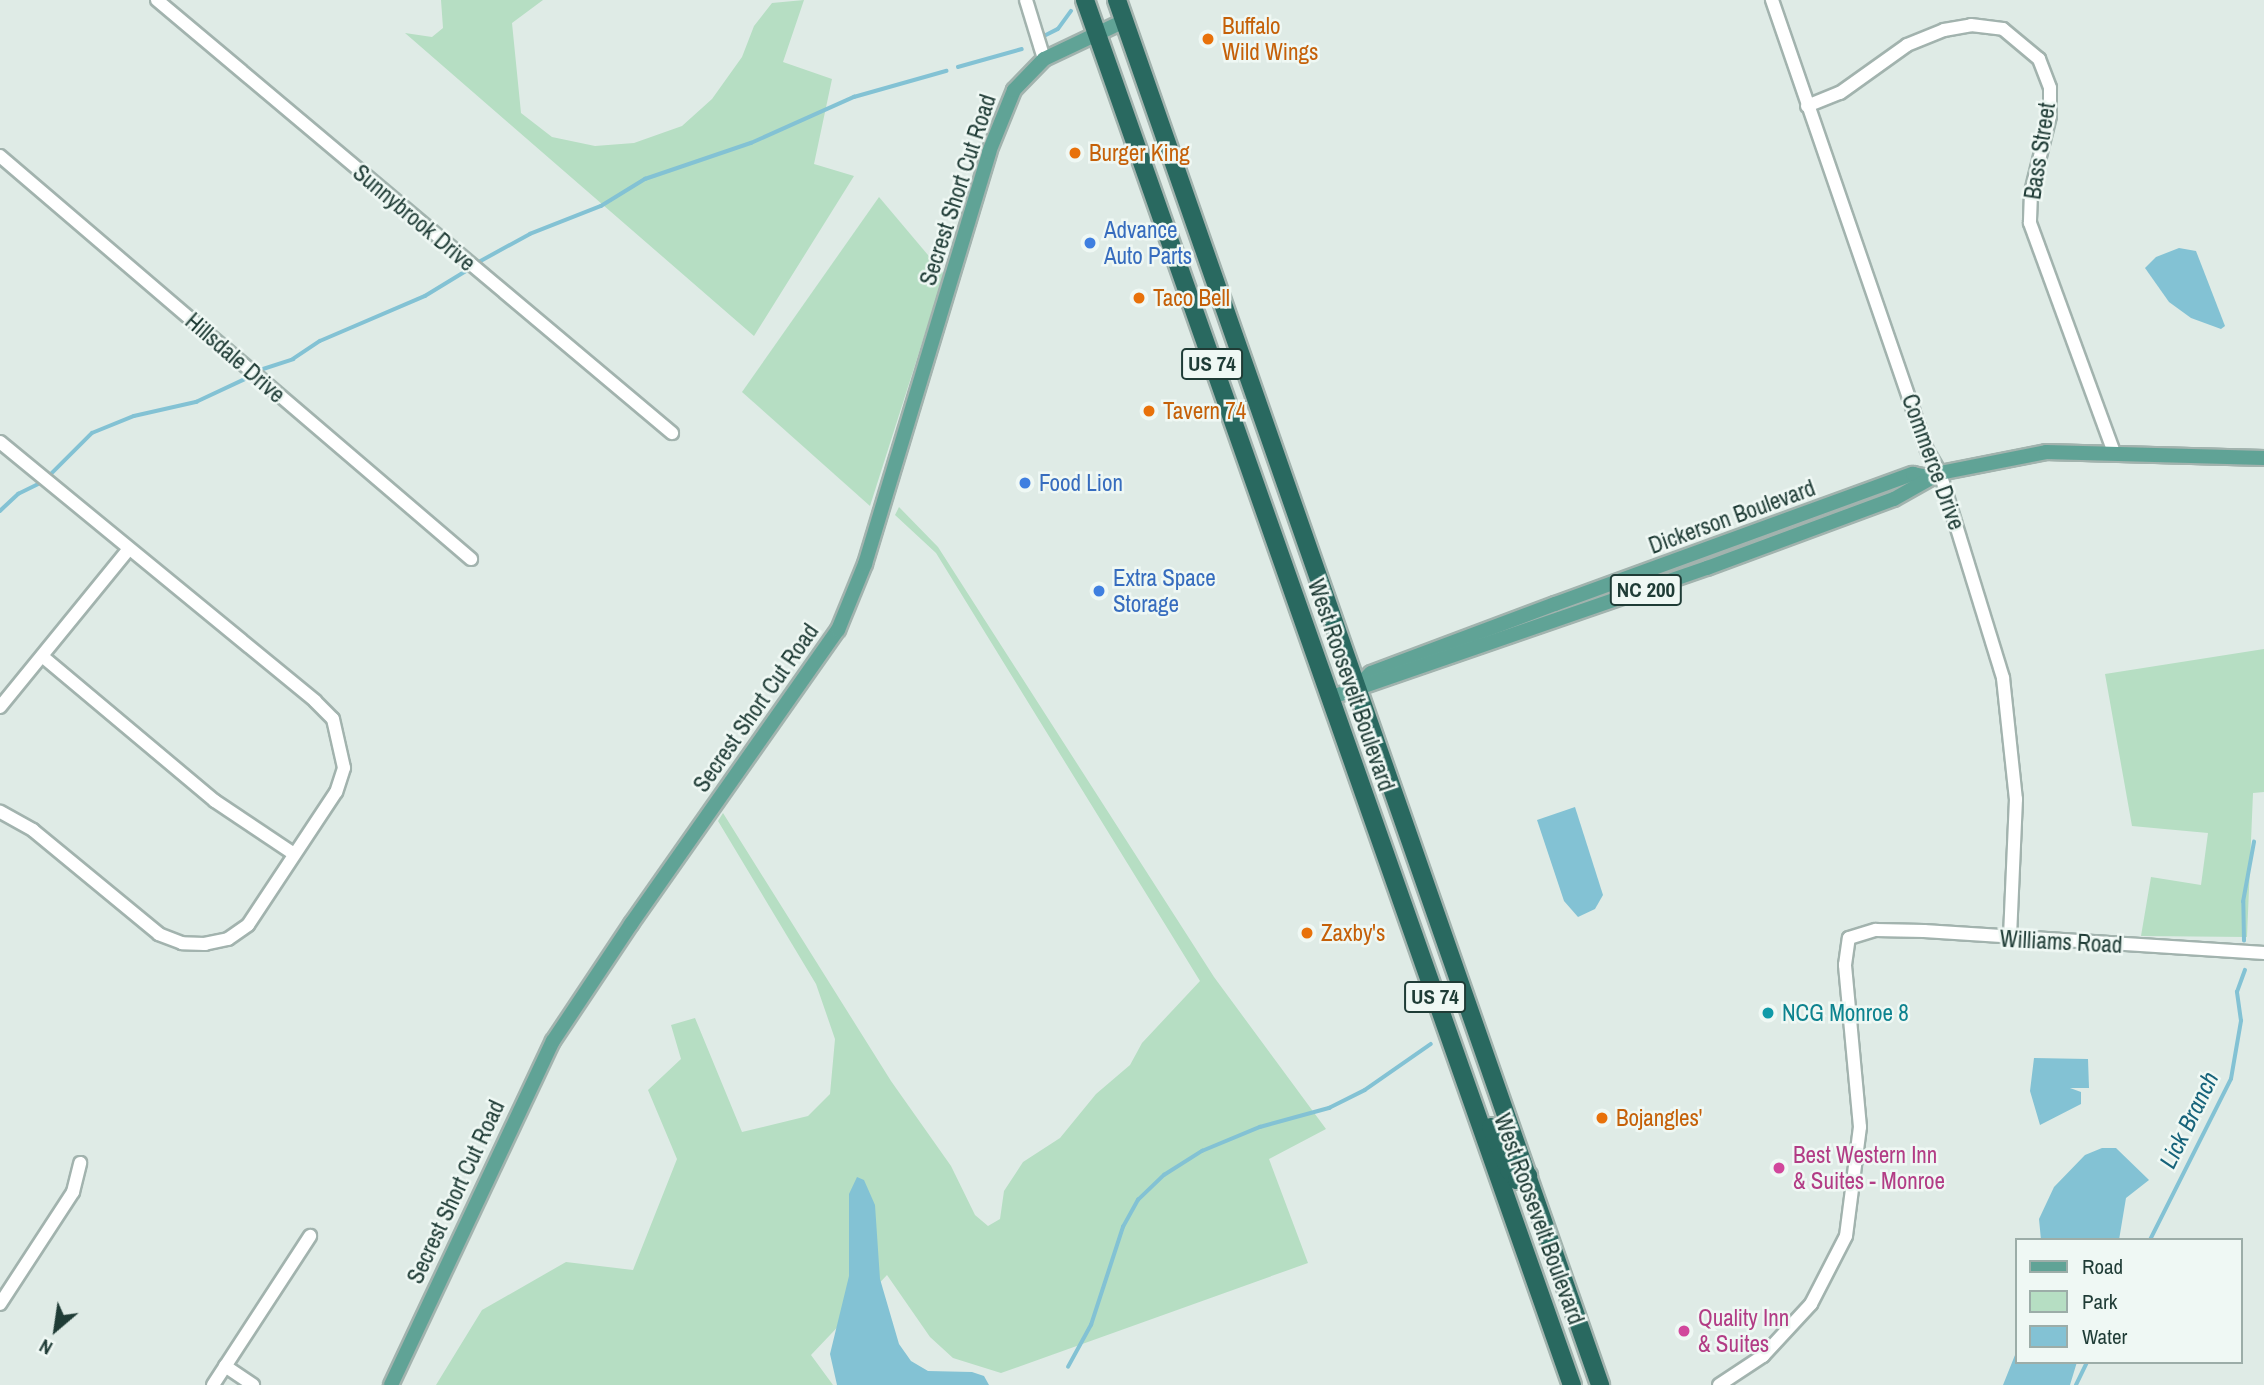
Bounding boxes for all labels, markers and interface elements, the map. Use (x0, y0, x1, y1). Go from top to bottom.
place label: Buffalo Wild Wings (1222, 12, 1318, 66)
marker: Buffalo Wild Wings (1200, 31, 1216, 47)
street label: Secrest Short Cut Road (914, 91, 1002, 289)
street label: Bass Street (2019, 101, 2061, 201)
place label: Burger King (1089, 139, 1190, 167)
marker: Burger King (1067, 145, 1083, 161)
street label: Sunnybrook Drive (347, 159, 481, 277)
place label: Advance Auto Parts (1104, 216, 1192, 270)
marker: Advance Auto Parts (1082, 235, 1098, 251)
place label: Taco Bell (1153, 284, 1230, 312)
marker: Taco Bell (1131, 290, 1147, 306)
street label: Hillsdale Drive (180, 307, 290, 409)
road number: US 74 (1180, 346, 1244, 382)
street label: Commerce Drive (1896, 390, 1970, 534)
place label: Tavern 74 (1163, 397, 1246, 425)
marker: Tavern 74 (1141, 403, 1157, 419)
place label: Food Lion (1039, 469, 1123, 497)
street label: Dickerson Boulevard (1645, 474, 1819, 560)
marker: Food Lion (1017, 475, 1033, 491)
place label: Extra Space Storage (1113, 564, 1216, 618)
road number: NC 200 (1609, 572, 1683, 608)
street label: West Roosevelt Boulevard (1302, 576, 1400, 794)
marker: Extra Space Storage (1091, 583, 1107, 599)
street label: Secrest Short Cut Road (688, 619, 824, 797)
place label: Zaxby's (1321, 919, 1385, 947)
marker: Zaxby's (1299, 925, 1315, 941)
street label: Williams Road (1999, 925, 2123, 959)
road number: US 74 (1404, 979, 1466, 1014)
place label: NCG Monroe 8 (1782, 999, 1909, 1027)
marker: NCG Monroe 8 (1760, 1005, 1776, 1021)
water label: Lick Branch (2153, 1067, 2225, 1173)
street label: Secrest Short Cut Road (401, 1096, 511, 1288)
place label: Bojangles' (1616, 1104, 1702, 1132)
street label: West Roosevelt Boulevard (1488, 1110, 1590, 1328)
marker: Bojangles' (1594, 1110, 1610, 1126)
place label: Best Western Inn & Suites - Monroe (1793, 1141, 1945, 1195)
marker: Best Western Inn & Suites - Monroe (1771, 1160, 1787, 1176)
legend (2016, 1238, 2243, 1364)
text: Road (2082, 1252, 2123, 1281)
text: Park (2082, 1287, 2117, 1316)
north arrow (21, 1294, 91, 1364)
place label: Quality Inn & Suites (1698, 1304, 1789, 1358)
text: Water (2082, 1322, 2127, 1351)
marker: Quality Inn & Suites (1676, 1323, 1692, 1339)
text: N (35, 1333, 57, 1361)

